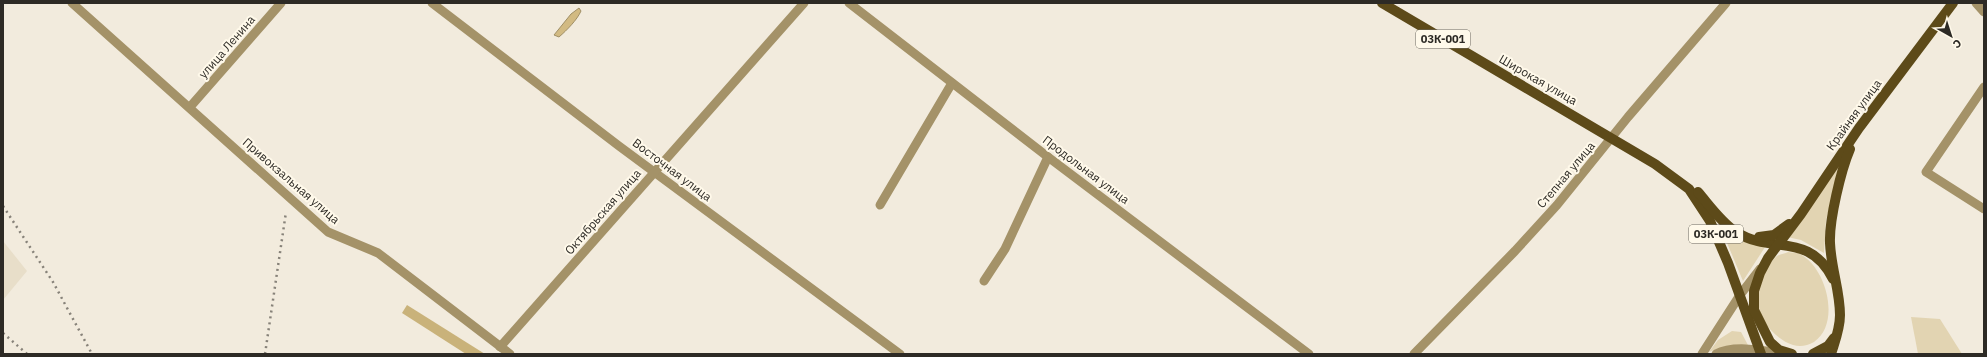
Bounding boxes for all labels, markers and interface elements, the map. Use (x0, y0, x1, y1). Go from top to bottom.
street label: улица Ленина (195, 12, 258, 81)
north arrow (1931, 16, 1971, 56)
road number: 03К-001 (1416, 30, 1470, 48)
text: С (1950, 36, 1964, 51)
street label: Широкая улица (1497, 51, 1580, 108)
street label: Крайняя улица (1823, 76, 1885, 153)
street label: Продольная улица (1040, 132, 1133, 207)
street label: Привокзальная улица (240, 134, 343, 227)
street label: Восточная улица (630, 135, 715, 205)
street label: Степная улица (1533, 138, 1598, 211)
street label: Октябрьская улица (561, 165, 644, 258)
road number: 03К-001 (1689, 225, 1743, 243)

